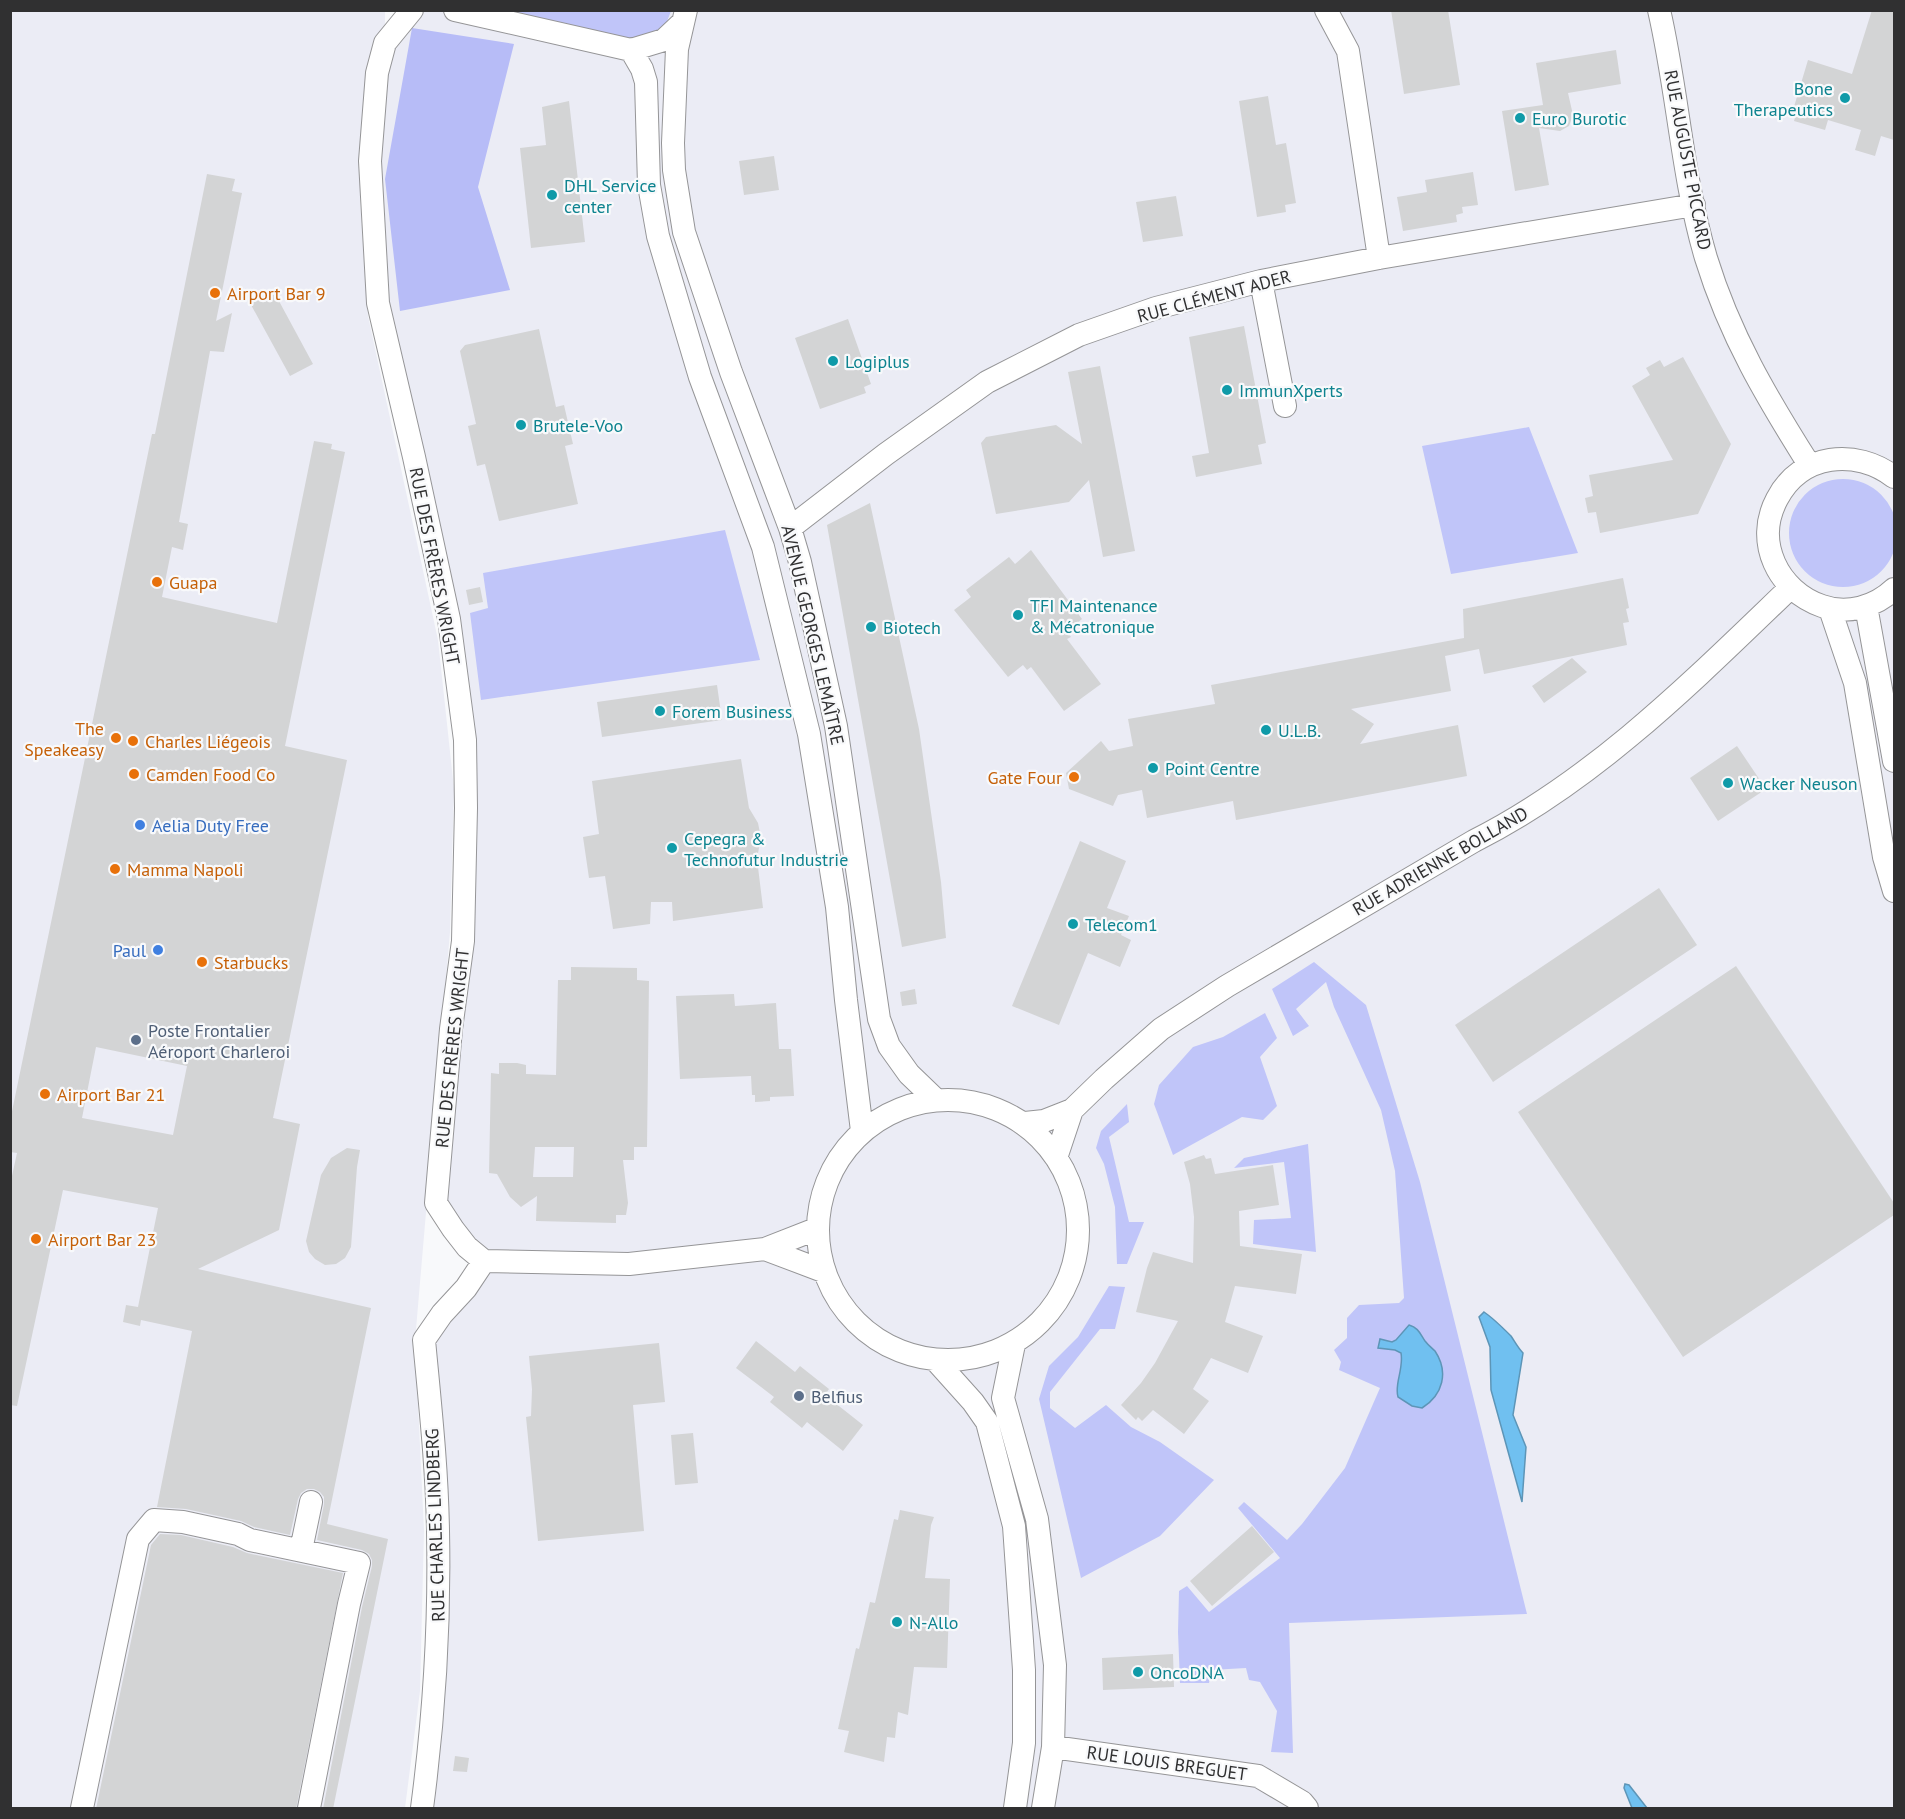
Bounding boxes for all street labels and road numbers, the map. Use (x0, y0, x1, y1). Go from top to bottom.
street label: RUE AUGUSTE PICCARD (1659, 68, 1717, 252)
street label: RUE CLÉMENT ADER (1135, 264, 1294, 328)
street label: RUE DES FRÈRES WRIGHT (405, 465, 465, 667)
street label: AVENUE GEORGES LEMAÎTRE (776, 523, 850, 747)
street label: RUE ADRIENNE BOLLAND (1348, 801, 1532, 921)
street label: RUE DES FRÈRES WRIGHT (430, 947, 474, 1149)
street label: RUE CHARLES LINDBERG (420, 1428, 450, 1622)
street label: RUE LOUIS BREGUET (1085, 1740, 1249, 1786)

